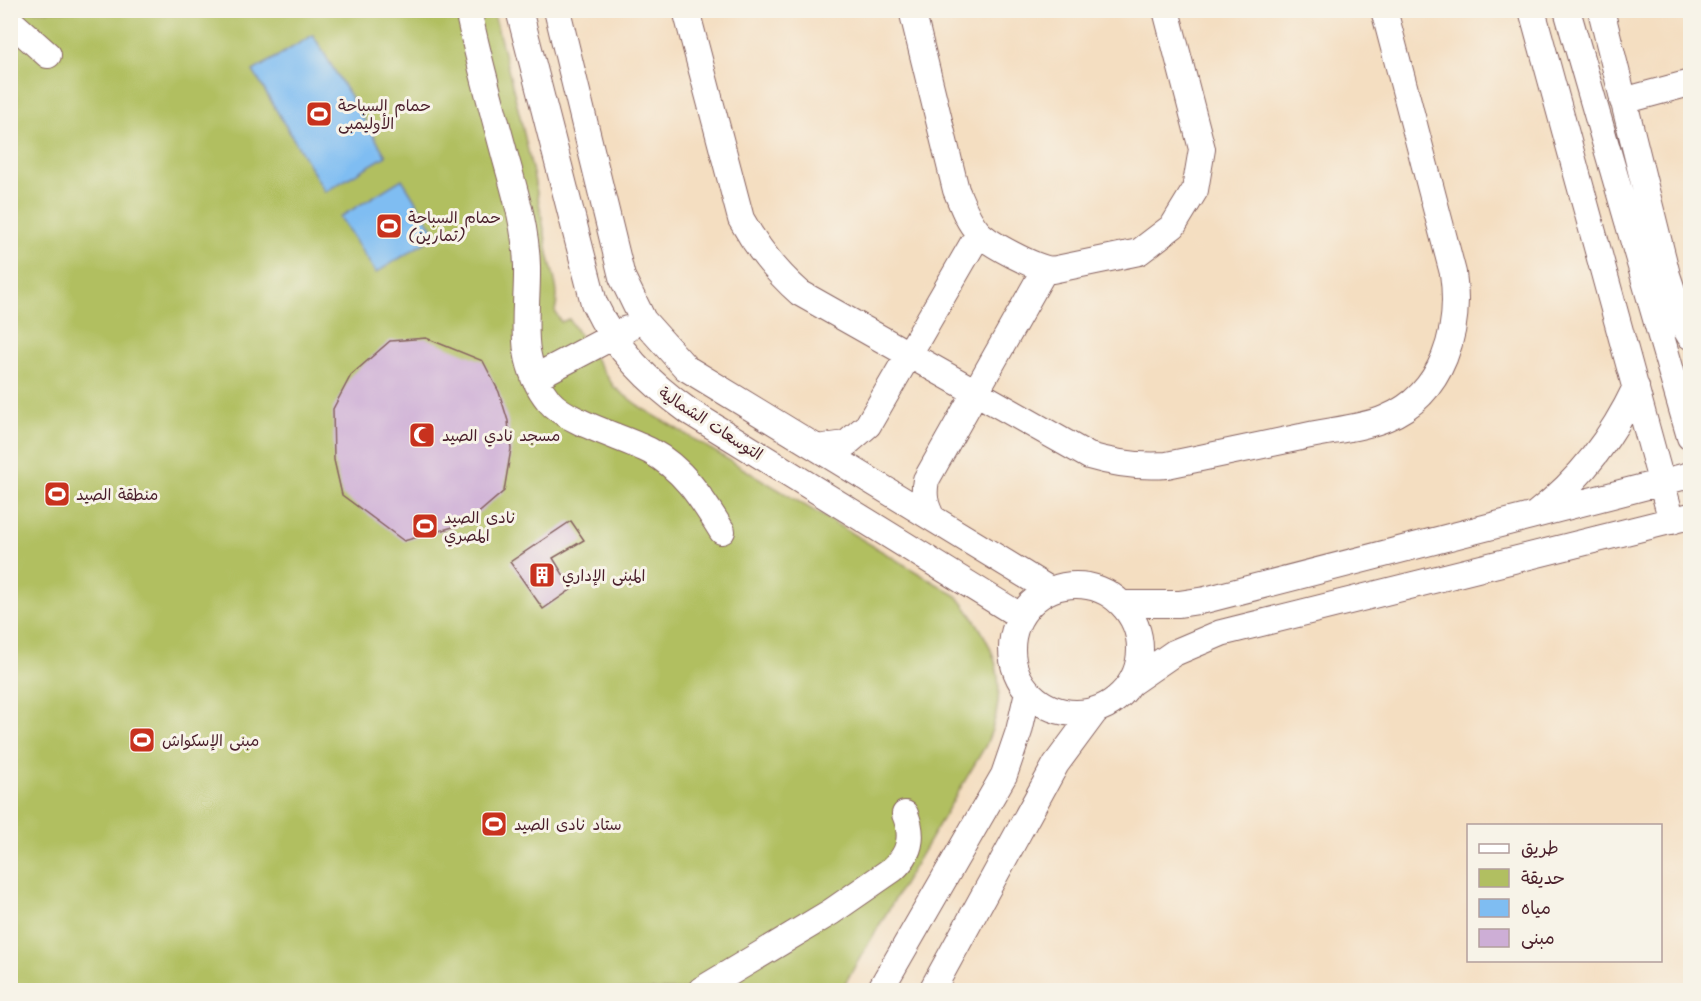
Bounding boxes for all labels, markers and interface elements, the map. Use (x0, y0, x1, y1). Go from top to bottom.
place label: حمام السباحة الأوليمبى (338, 94, 431, 137)
sports icon: حمام السباحة الأوليمبى (304, 99, 334, 129)
place label: حمام السباحة (تمارين) (408, 206, 501, 249)
sports icon: حمام السباحة (تمارين) (374, 211, 404, 241)
street label: التوسعات الشمالية (653, 381, 767, 467)
mosque icon: مسجد نادي الصيد (407, 420, 437, 450)
place label: مسجد نادي الصيد (442, 424, 560, 449)
sports icon: منطقة الصيد (42, 479, 72, 509)
place label: منطقة الصيد (76, 483, 158, 508)
place label: نادى الصيد المصري (444, 506, 516, 549)
sports icon: نادى الصيد المصري (410, 511, 440, 541)
building icon: المبنى الإداري (527, 560, 557, 590)
place label: المبنى الإداري (562, 564, 645, 589)
sports icon: مبنى الإسكواش (127, 725, 157, 755)
place label: مبنى الإسكواش (162, 729, 259, 754)
sports icon: ستاد نادى الصيد (479, 809, 509, 839)
place label: ستاد نادى الصيد (514, 813, 622, 838)
legend (1467, 824, 1662, 962)
text: طريق (1521, 835, 1559, 864)
text: حديقة (1521, 865, 1565, 894)
text: مياه (1521, 895, 1551, 924)
text: مبنى (1521, 925, 1555, 954)

